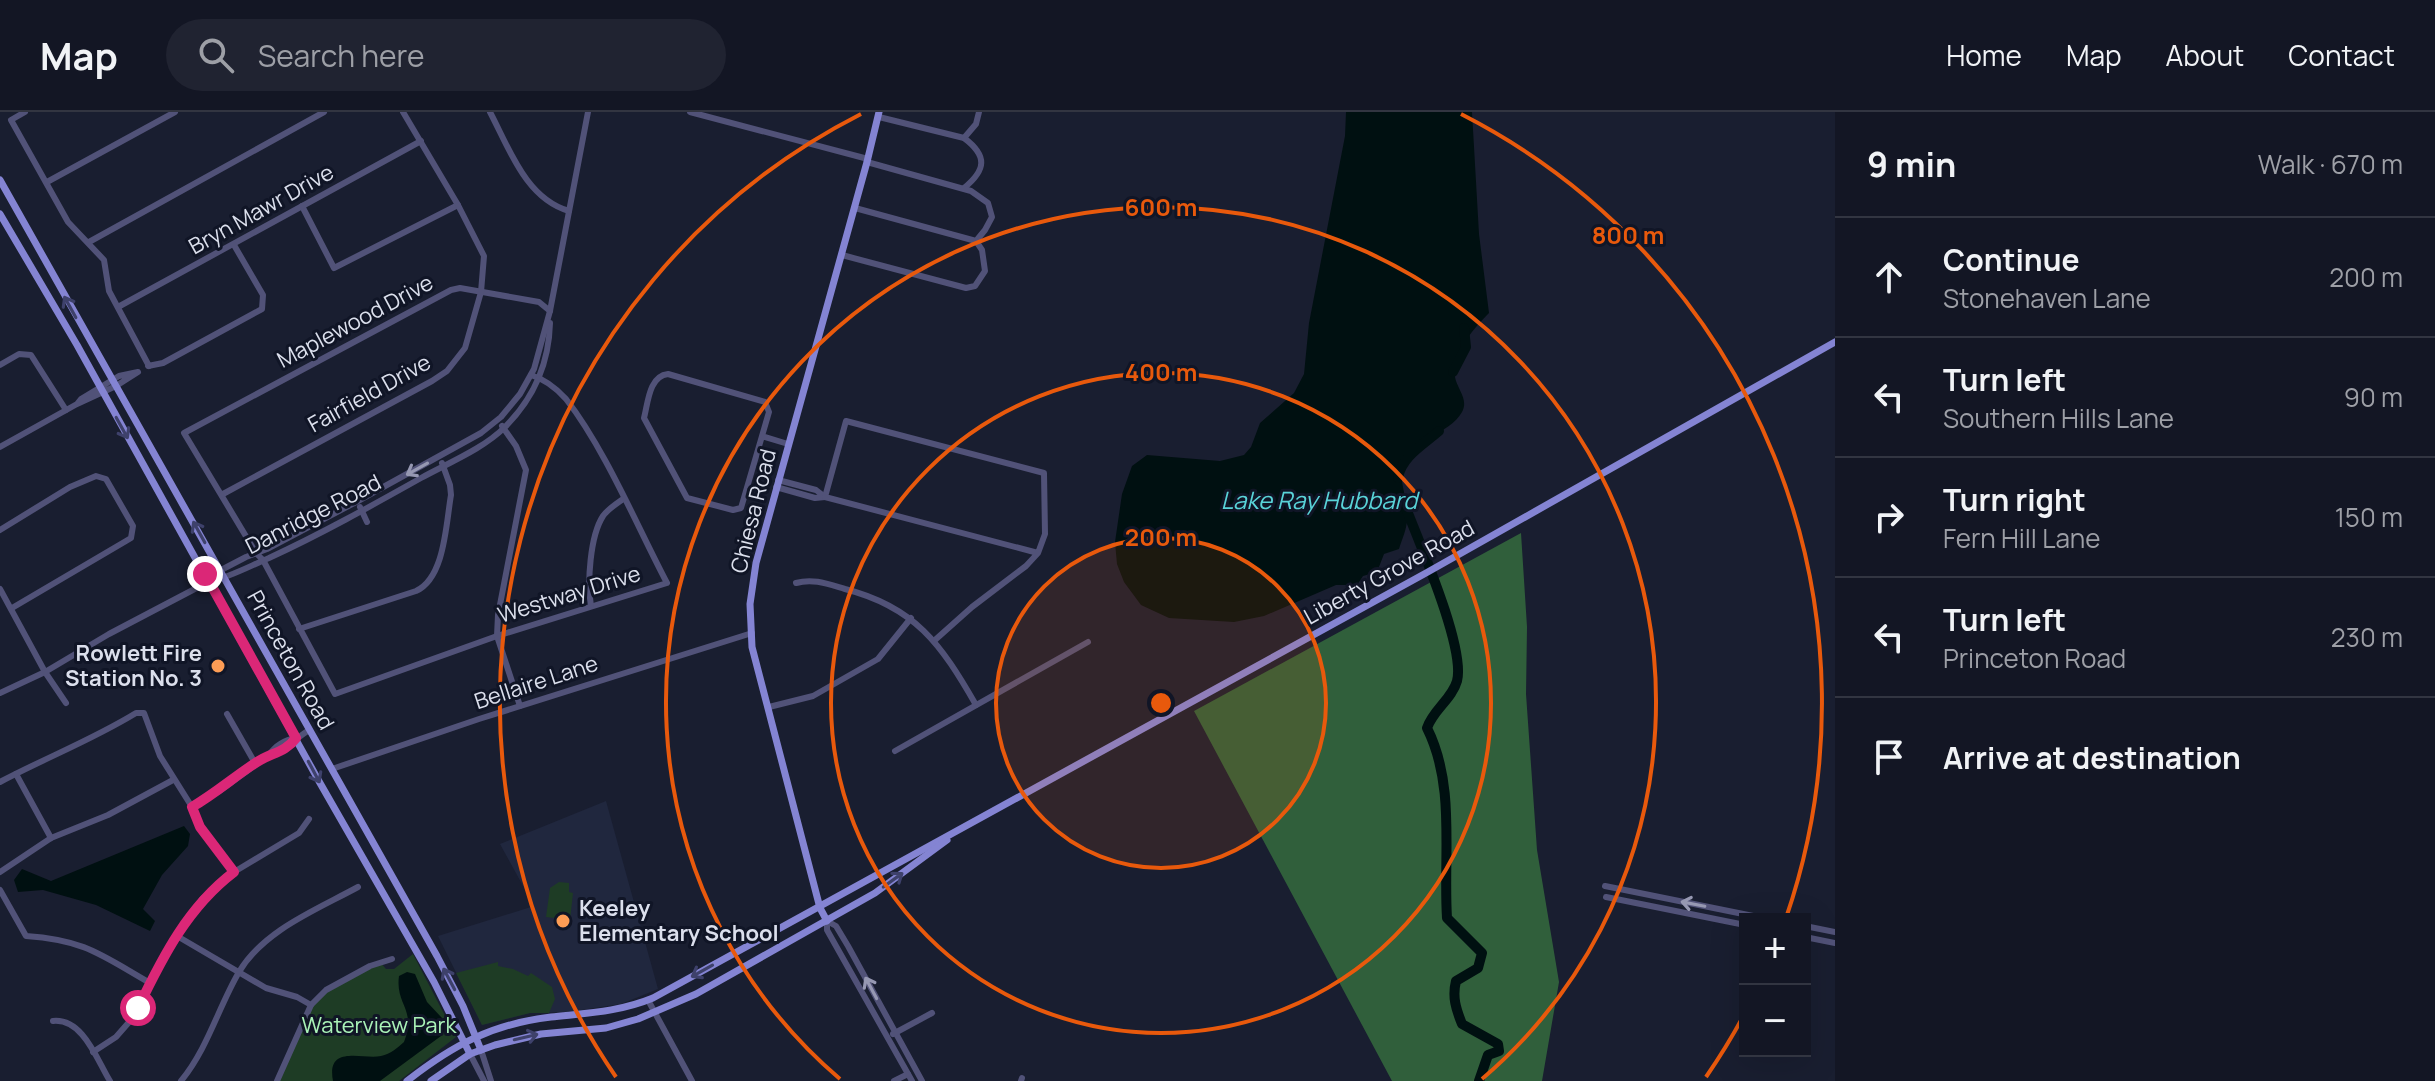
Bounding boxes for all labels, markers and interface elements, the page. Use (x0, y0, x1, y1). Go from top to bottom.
search box (166, 19, 726, 91)
text: Map (40, 29, 118, 81)
icon: search (194, 33, 238, 77)
text: Search here (258, 35, 425, 76)
text: Home (1946, 36, 2022, 74)
text: Map (2066, 36, 2122, 74)
text: About (2166, 36, 2244, 74)
text: Contact (2288, 36, 2395, 74)
text: 9 min (1867, 141, 1956, 187)
text: Walk · 670 m (2258, 146, 2403, 182)
street label: Bryn Mawr Drive (183, 157, 339, 261)
text: 600 m (1125, 190, 1197, 223)
text: 800 m (1592, 218, 1664, 251)
text: Continue (1943, 239, 2079, 280)
icon: ahead (1867, 255, 1911, 299)
text: 200 m (2329, 259, 2403, 295)
street label: Maplewood Drive (272, 267, 438, 375)
text: Stonehaven Lane (1943, 280, 2151, 316)
one-way arrow (62, 295, 77, 319)
street label: Fairfield Drive (302, 347, 436, 439)
text: 400 m (1125, 355, 1197, 388)
text: Turn left (1943, 359, 2066, 400)
icon: left (1867, 375, 1911, 419)
text: 90 m (2344, 379, 2403, 415)
text: Southern Hills Lane (1943, 400, 2174, 436)
one-way arrow (115, 415, 130, 439)
street label: Chiesa Road (723, 446, 783, 576)
one-way arrow (405, 462, 429, 477)
street label: Danridge Road (240, 467, 386, 561)
text: Turn right (1943, 479, 2086, 520)
water label: Lake Ray Hubbard (1221, 483, 1420, 516)
icon: right (1867, 495, 1911, 539)
text: 150 m (2335, 499, 2403, 535)
street label: Liberty Grove Road (1298, 513, 1480, 631)
text: 200 m (1125, 520, 1197, 553)
text: Fern Hill Lane (1943, 520, 2100, 556)
one-way arrow (191, 521, 207, 544)
route end (187, 556, 223, 592)
street label: Westway Drive (494, 558, 644, 630)
street label: Princeton Road (240, 585, 342, 735)
text: Turn left (1943, 599, 2066, 640)
icon: left (1867, 615, 1911, 659)
text: 230 m (2331, 619, 2403, 655)
place label: Rowlett Fire Station No. 3 (65, 638, 202, 693)
text: Princeton Road (1943, 640, 2126, 676)
street label: Bellaire Lane (470, 648, 602, 716)
marker: Rowlett Fire Station No. 3 (209, 657, 227, 675)
centre of rings (1147, 689, 1175, 717)
icon: arrive (1867, 735, 1911, 779)
text: Arrive at destination (1943, 737, 2241, 778)
one-way arrow (307, 760, 322, 784)
one-way arrow (882, 872, 903, 889)
place label: Keeley Elementary School (579, 893, 779, 948)
one-way arrow (1680, 896, 1706, 911)
marker: Keeley Elementary School (554, 912, 572, 930)
map controls (1739, 913, 1811, 1057)
button: + (1739, 913, 1811, 985)
one-way arrow (691, 964, 714, 980)
one-way arrow (440, 968, 456, 991)
one-way arrow (862, 977, 878, 1001)
button: − (1739, 985, 1811, 1057)
route start (120, 990, 156, 1026)
park label: Waterview Park (302, 1010, 458, 1040)
one-way arrow (512, 1029, 538, 1044)

